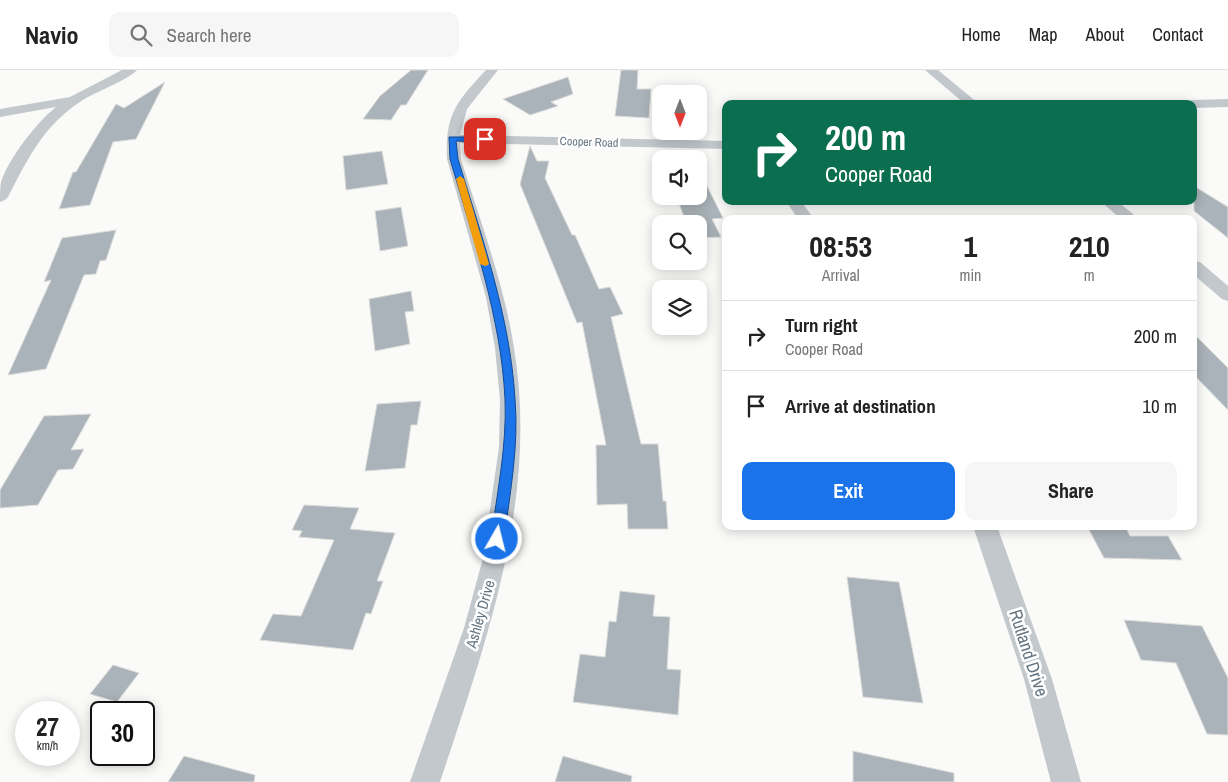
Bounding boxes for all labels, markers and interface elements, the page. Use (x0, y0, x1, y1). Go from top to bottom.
search box (109, 12, 459, 57)
text: Navio (25, 19, 79, 51)
icon: search (127, 21, 155, 49)
text: Search here (167, 22, 251, 48)
text: Home (961, 22, 1001, 47)
text: Map (1029, 22, 1058, 47)
text: About (1086, 22, 1124, 47)
text: Contact (1152, 22, 1203, 47)
north arrow (652, 85, 708, 140)
map controls (652, 85, 707, 335)
text: 200 m (825, 114, 906, 161)
pin (464, 118, 506, 160)
icon: right (742, 120, 807, 185)
icon: arrive (471, 125, 499, 153)
street label: Cooper Road (559, 133, 619, 151)
button: sound (652, 150, 707, 205)
text: Cooper Road (825, 159, 932, 189)
button: search (652, 215, 707, 270)
text: 08:53 (809, 226, 872, 266)
text: 1 (964, 226, 977, 266)
text: 210 (1069, 226, 1110, 266)
text: Arrival (822, 264, 860, 286)
text: min (959, 264, 981, 286)
text: m (1084, 264, 1095, 286)
button: layers (652, 280, 707, 335)
text: Turn right (785, 312, 857, 338)
icon: right (742, 322, 770, 350)
text: 200 m (1134, 323, 1177, 349)
text: Cooper Road (785, 338, 863, 360)
icon: arrive (742, 392, 770, 420)
text: Arrive at destination (785, 393, 936, 419)
text: 10 m (1142, 393, 1177, 419)
button: Exit (742, 462, 955, 520)
button: Share (965, 462, 1177, 520)
position arrow (470, 512, 522, 564)
street label: Ashley Drive (460, 577, 500, 651)
street label: Rutland Drive (1003, 606, 1055, 700)
speed limit sign: 30 (90, 701, 155, 766)
text: 27 (36, 710, 59, 744)
text: km/h (37, 738, 58, 754)

